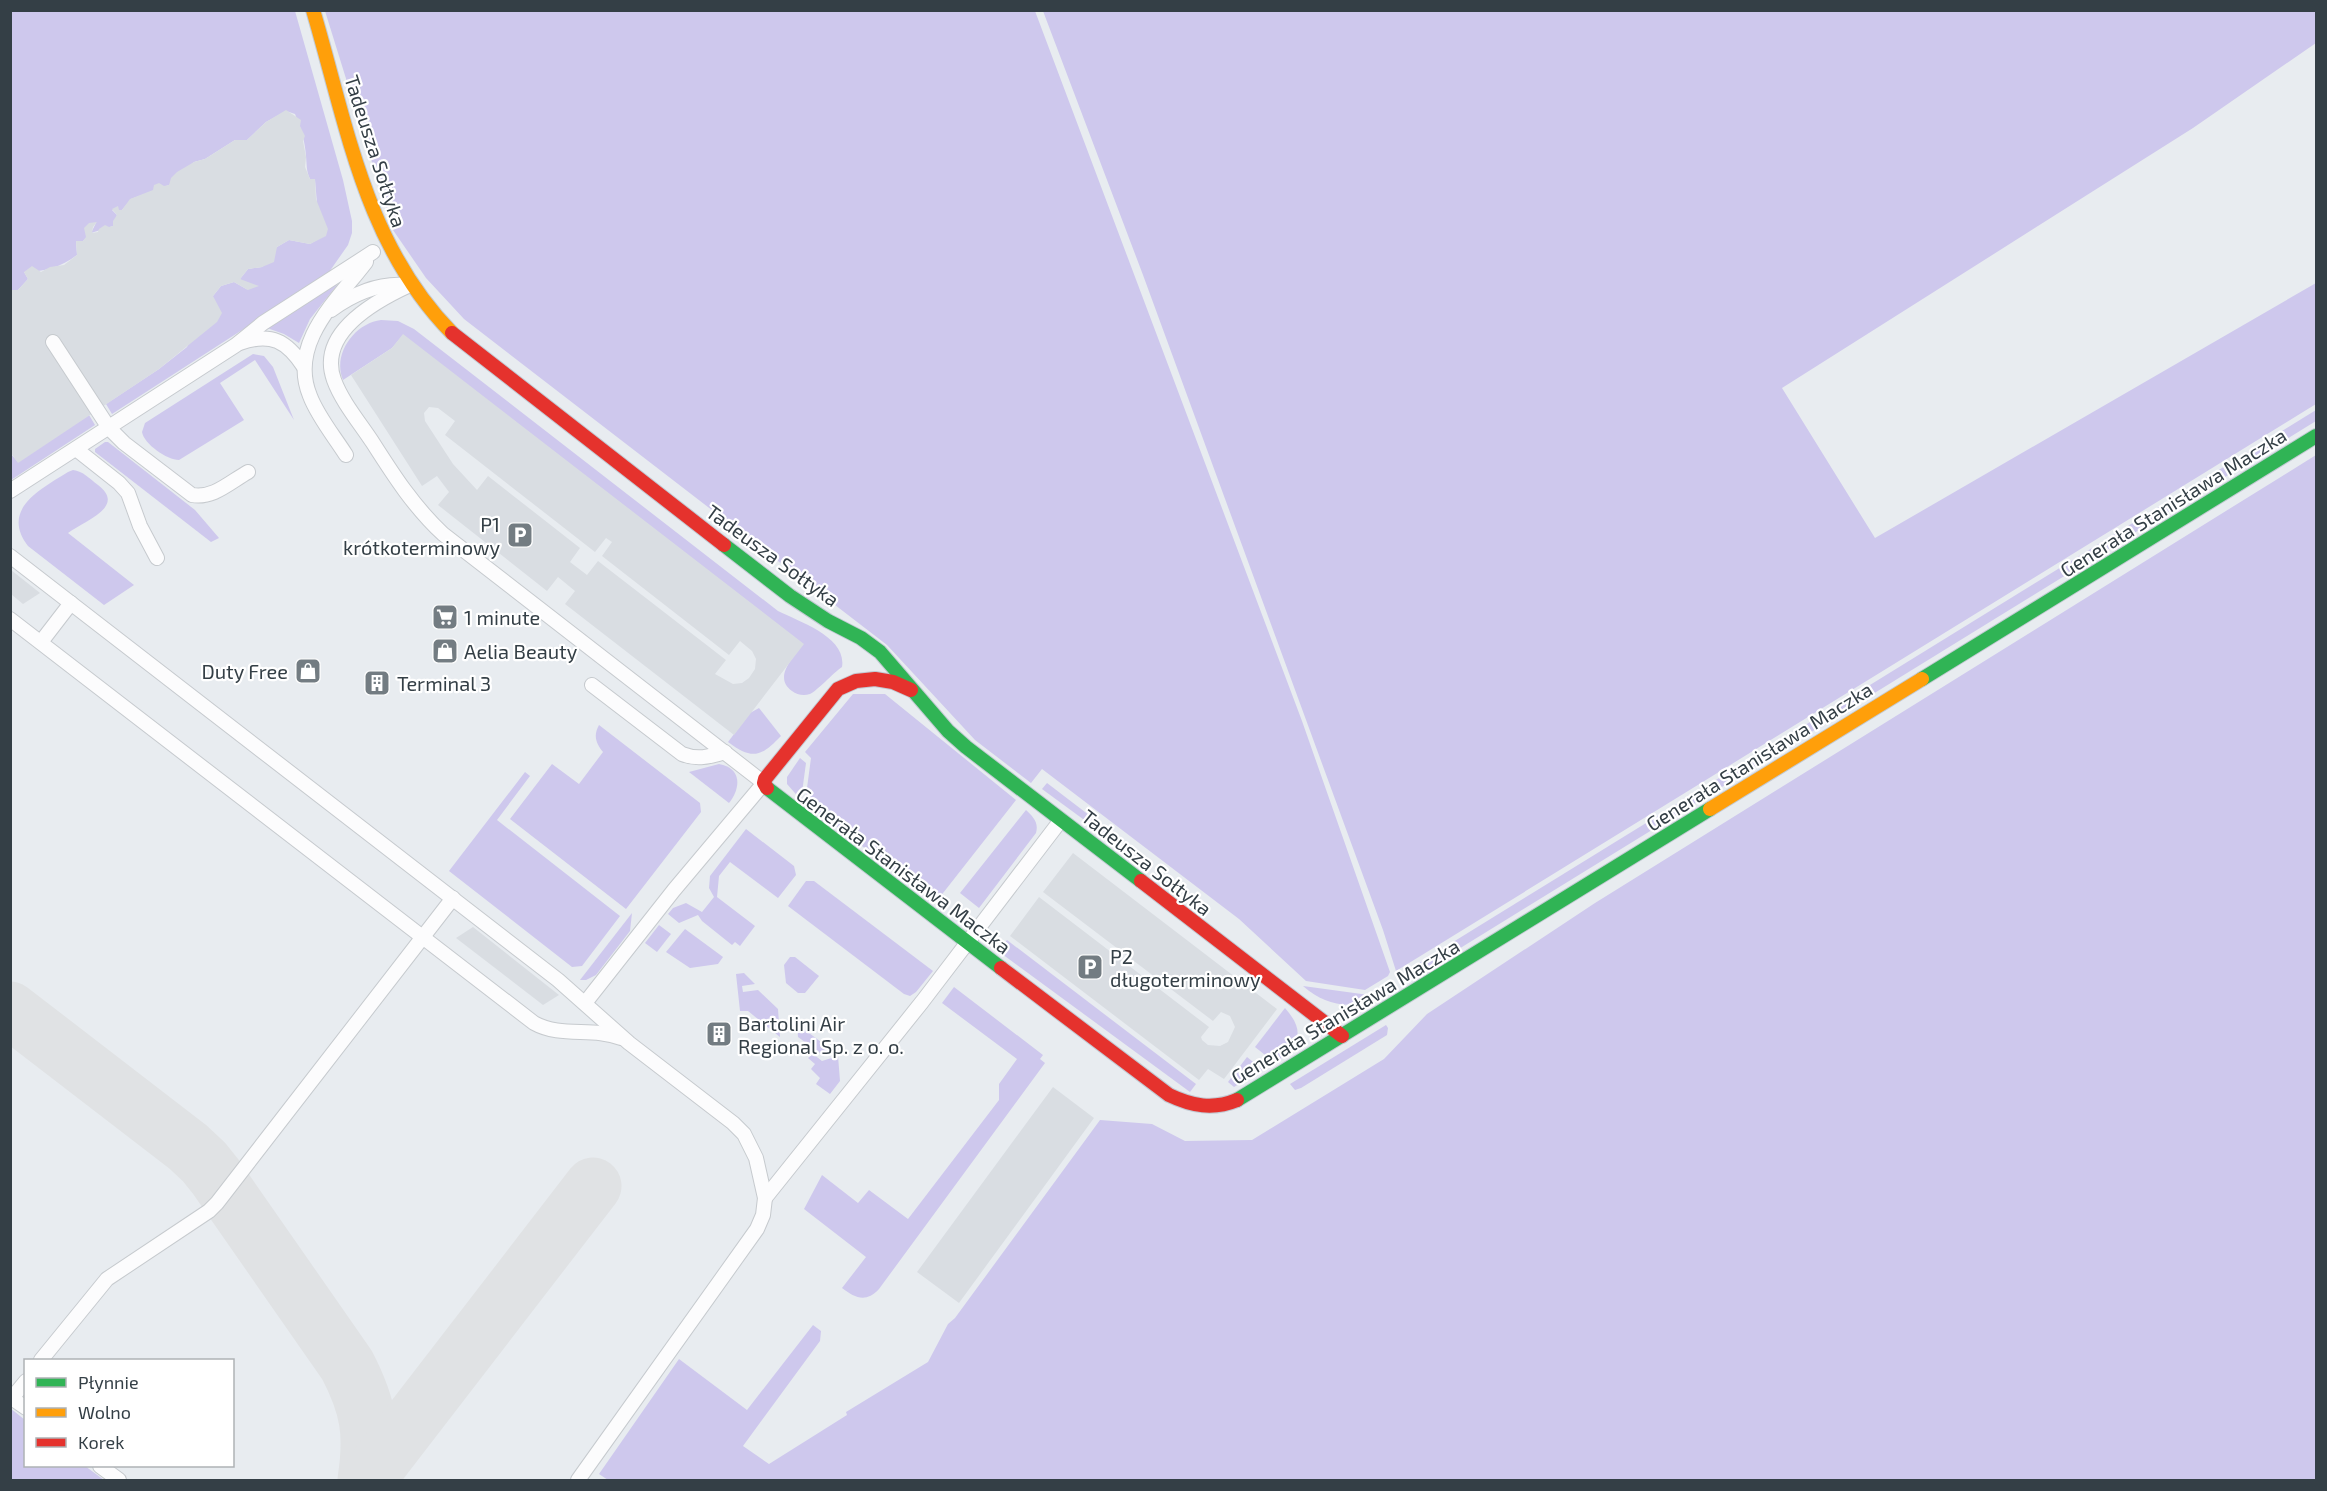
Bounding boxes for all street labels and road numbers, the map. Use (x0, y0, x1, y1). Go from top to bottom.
street label: Tadeusza Sołtyka (340, 72, 412, 230)
street label: Generała Stanisława Maczka (2055, 422, 2291, 582)
street label: Tadeusza Sołtyka (702, 499, 844, 611)
street label: Generała Stanisława Maczka (1641, 676, 1877, 836)
street label: Generała Stanisława Maczka (792, 782, 1016, 958)
street label: Tadeusza Sołtyka (1077, 804, 1217, 920)
street label: Generała Stanisława Maczka (1226, 933, 1464, 1089)

